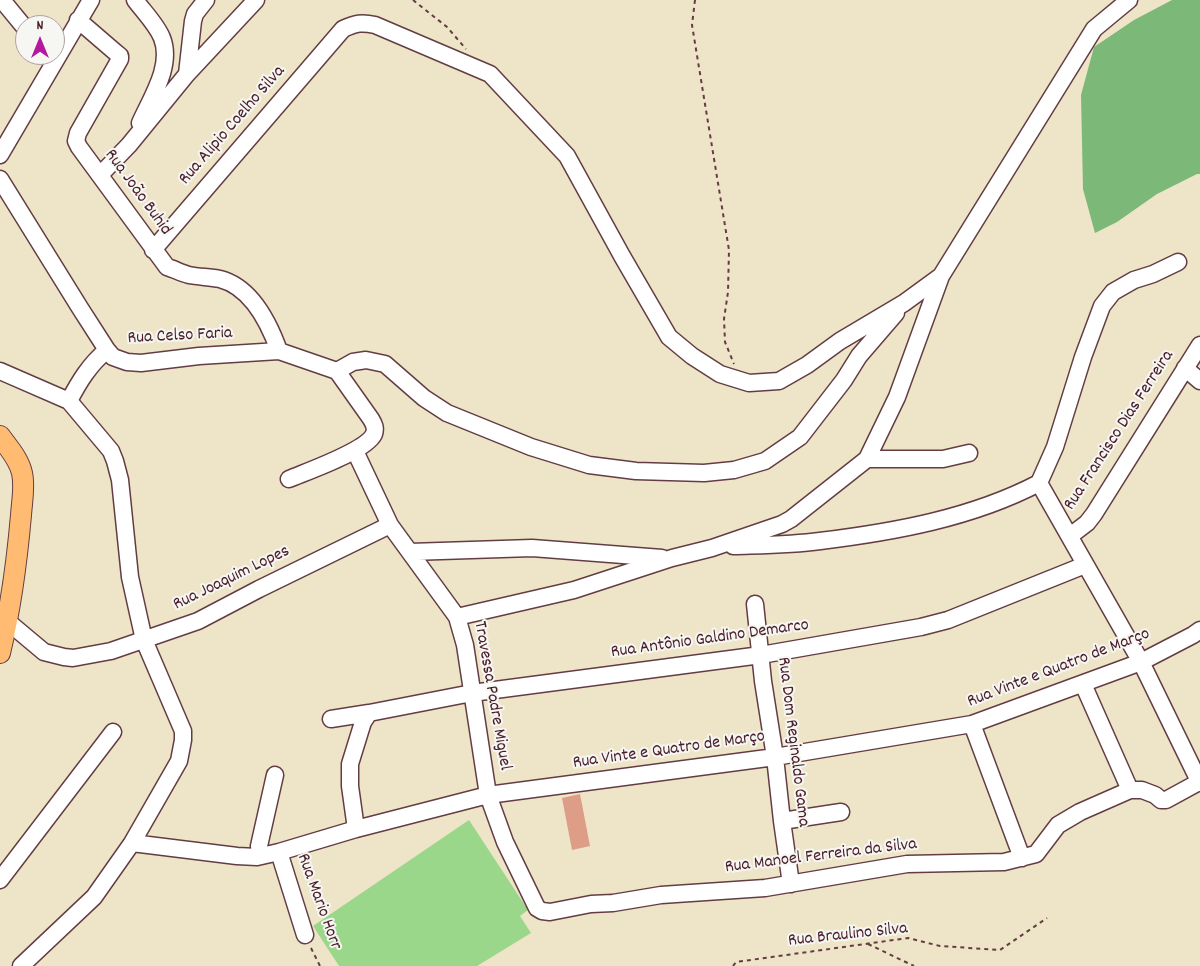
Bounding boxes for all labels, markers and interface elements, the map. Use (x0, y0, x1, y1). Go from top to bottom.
north arrow (15, 15, 65, 65)
text: N (37, 16, 43, 36)
street label: Rua Alipio Coelho Silva (175, 62, 291, 190)
street label: Rua João Buhid (99, 146, 175, 240)
street label: Rua Celso Faria (127, 323, 233, 351)
street label: Rua Francisco Dias Ferreira (1060, 347, 1180, 515)
street label: Rua Joaquim Lopes (170, 541, 294, 617)
street label: Rua Antônio Galdino Demarco (610, 615, 810, 665)
street label: Travessa Padre Miguel (467, 620, 515, 772)
street label: Rua Vinte e Quatro de Março (965, 624, 1153, 714)
street label: Rua Dom Reginaldo Gama (771, 656, 813, 828)
street label: Rua Vinte e Quatro de Março (572, 727, 766, 775)
street label: Rua Manoel Ferreira da Silva (724, 835, 918, 879)
street label: Rua Mario Horr (291, 851, 345, 953)
street label: Rua Braulino Silva (787, 919, 909, 953)

